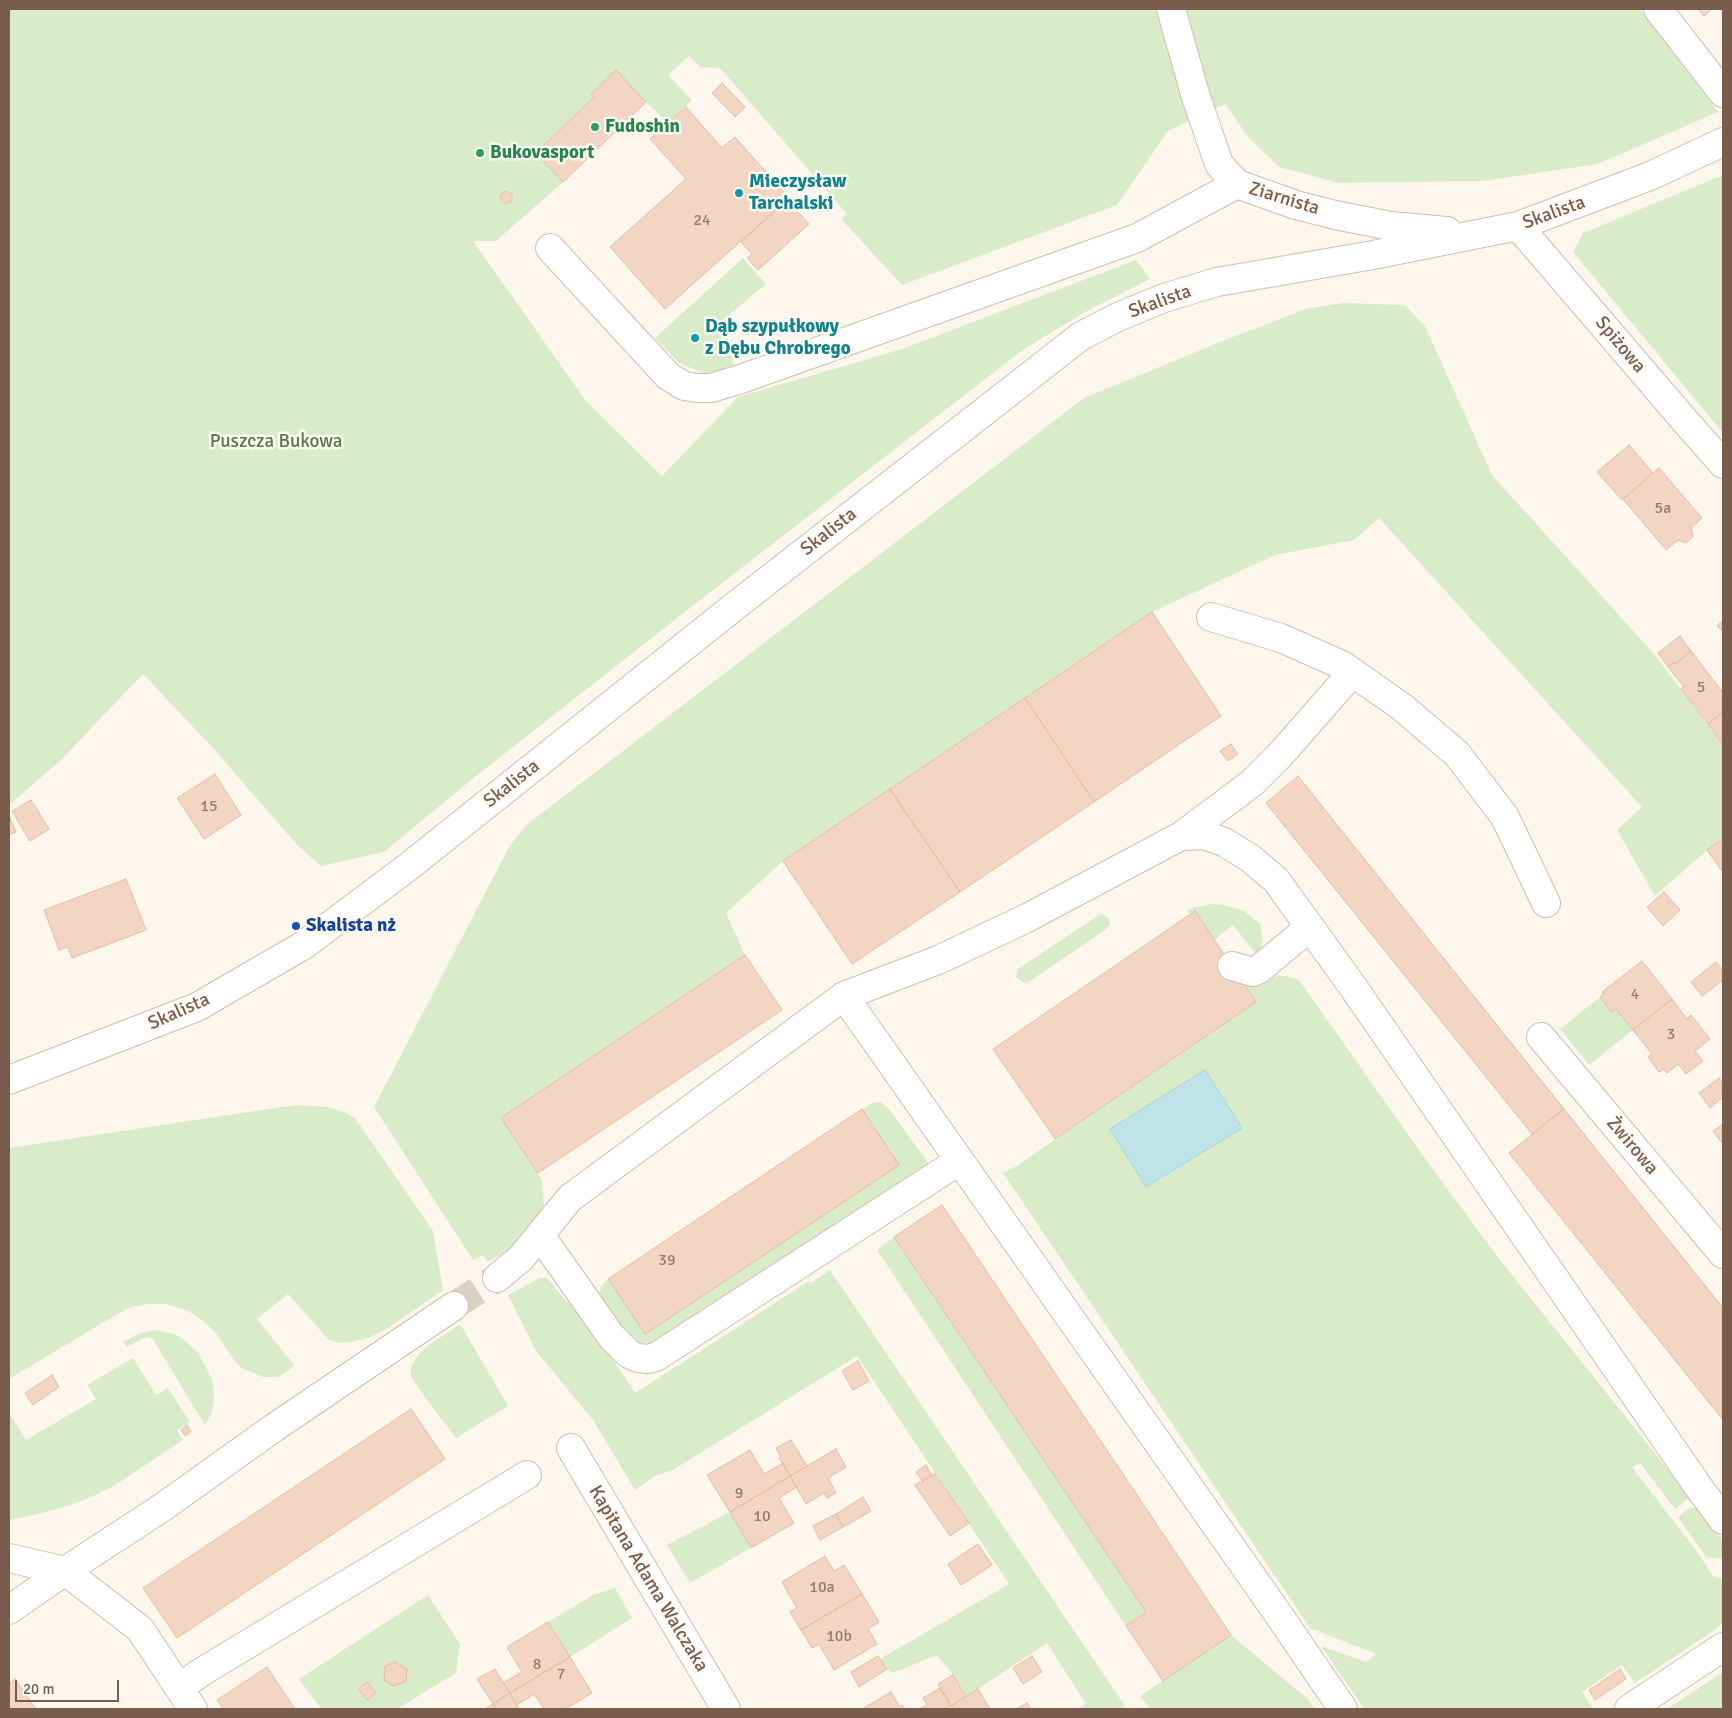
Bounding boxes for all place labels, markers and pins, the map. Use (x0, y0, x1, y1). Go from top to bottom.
place label: Fudoshin (605, 116, 680, 138)
marker: Fudoshin (589, 121, 601, 133)
place label: Bukovasport (490, 142, 594, 164)
marker: Bukovasport (474, 147, 486, 159)
place label: Mieczysław Tarchalski (749, 171, 846, 215)
marker: Mieczysław Tarchalski (733, 187, 745, 199)
place label: Dąb szypułkowy z Dębu Chrobrego (705, 316, 851, 360)
marker: Dąb szypułkowy z Dębu Chrobrego (689, 332, 701, 344)
place label: Skalista nż (306, 915, 396, 937)
marker: Skalista nż (290, 920, 302, 932)

